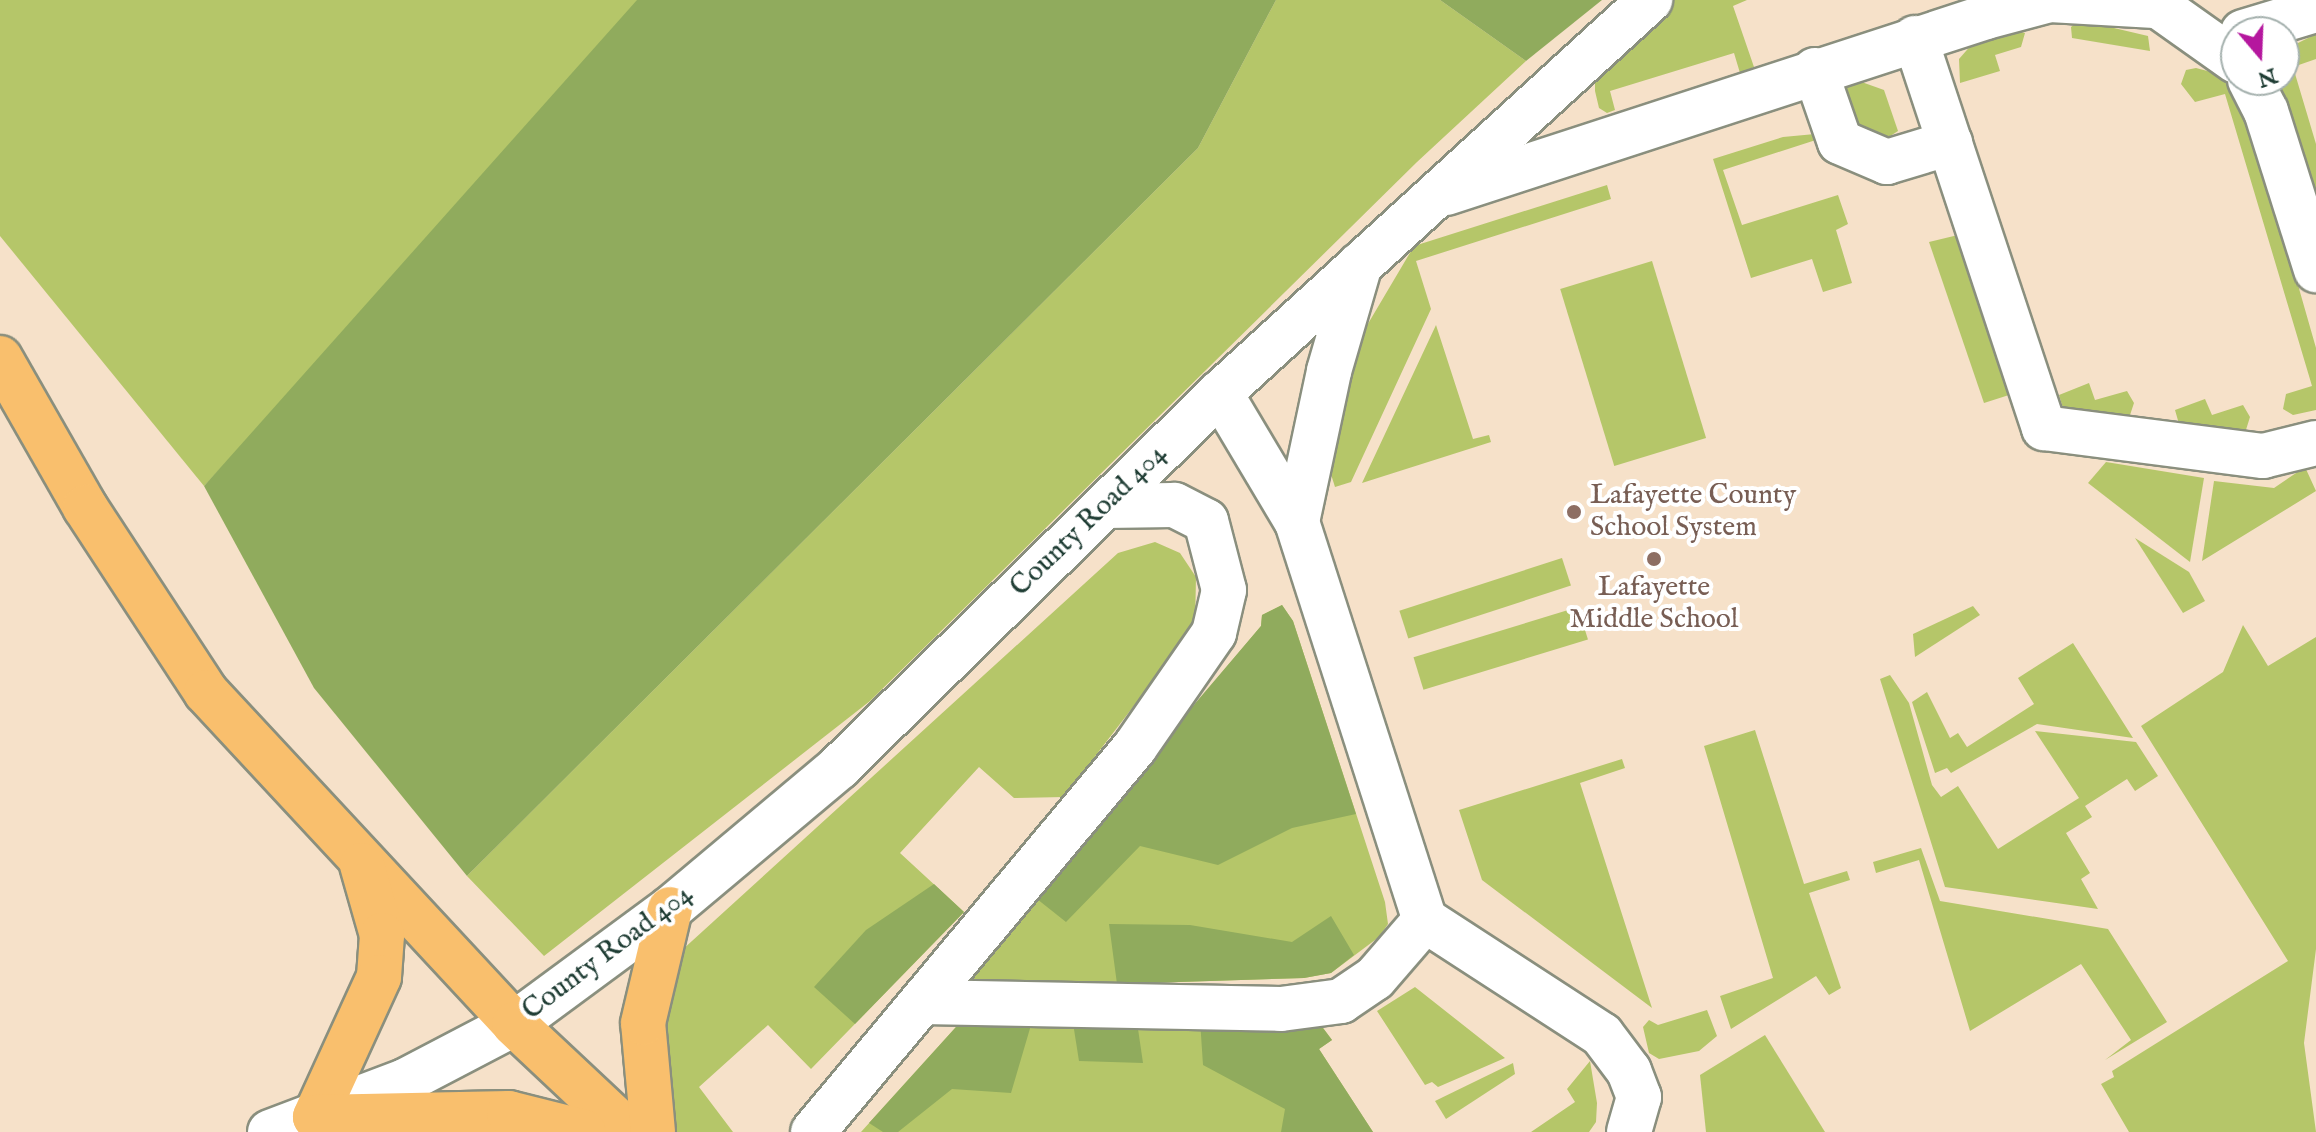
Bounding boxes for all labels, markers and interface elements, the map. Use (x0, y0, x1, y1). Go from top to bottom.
north arrow (2220, 16, 2300, 96)
text: N (2254, 60, 2281, 93)
street label: County Road 404 (1004, 438, 1174, 604)
place label: Lafayette County School System (1590, 479, 1796, 545)
marker: Lafayette County School System (1565, 503, 1583, 521)
marker: Lafayette Middle School (1645, 550, 1663, 568)
place label: Lafayette Middle School (1570, 571, 1738, 637)
street label: County Road 404 (516, 878, 700, 1028)

